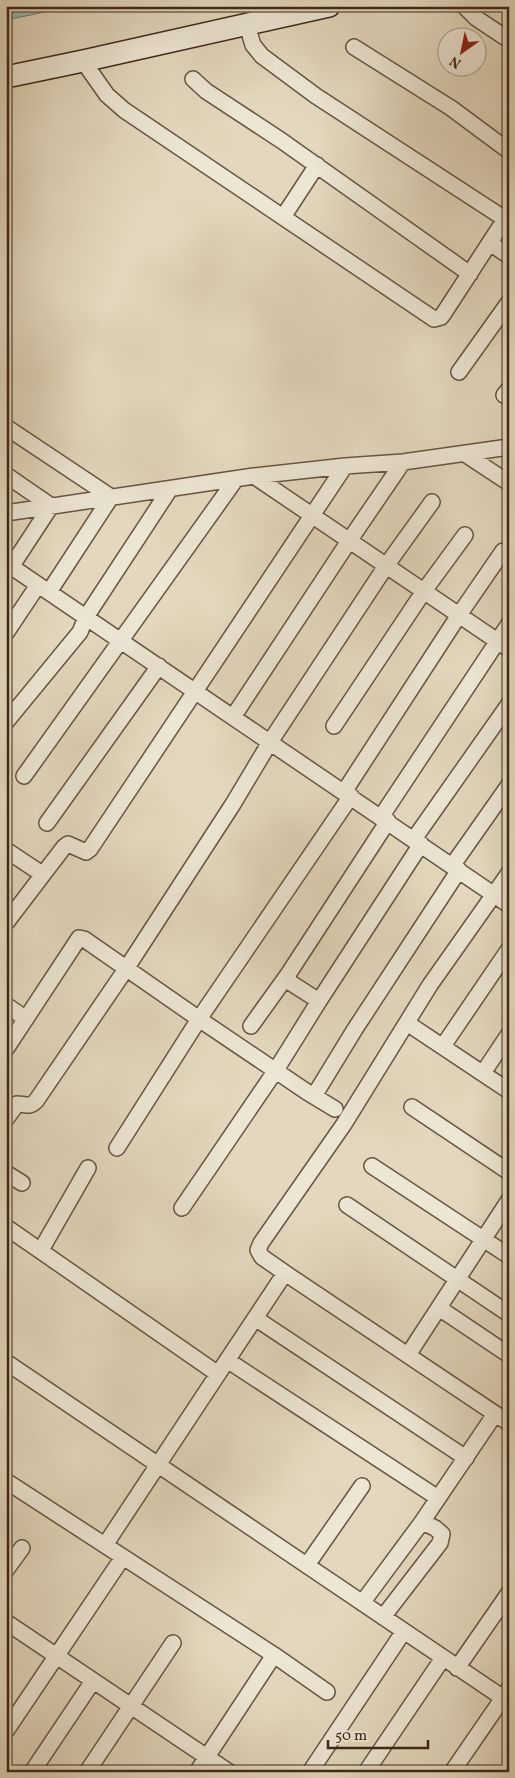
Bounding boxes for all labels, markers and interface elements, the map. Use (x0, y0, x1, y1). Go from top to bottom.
north arrow (438, 28, 488, 78)
text: N (446, 51, 465, 72)
scale bar (328, 1718, 428, 1750)
text: 50 m (335, 1726, 367, 1747)

